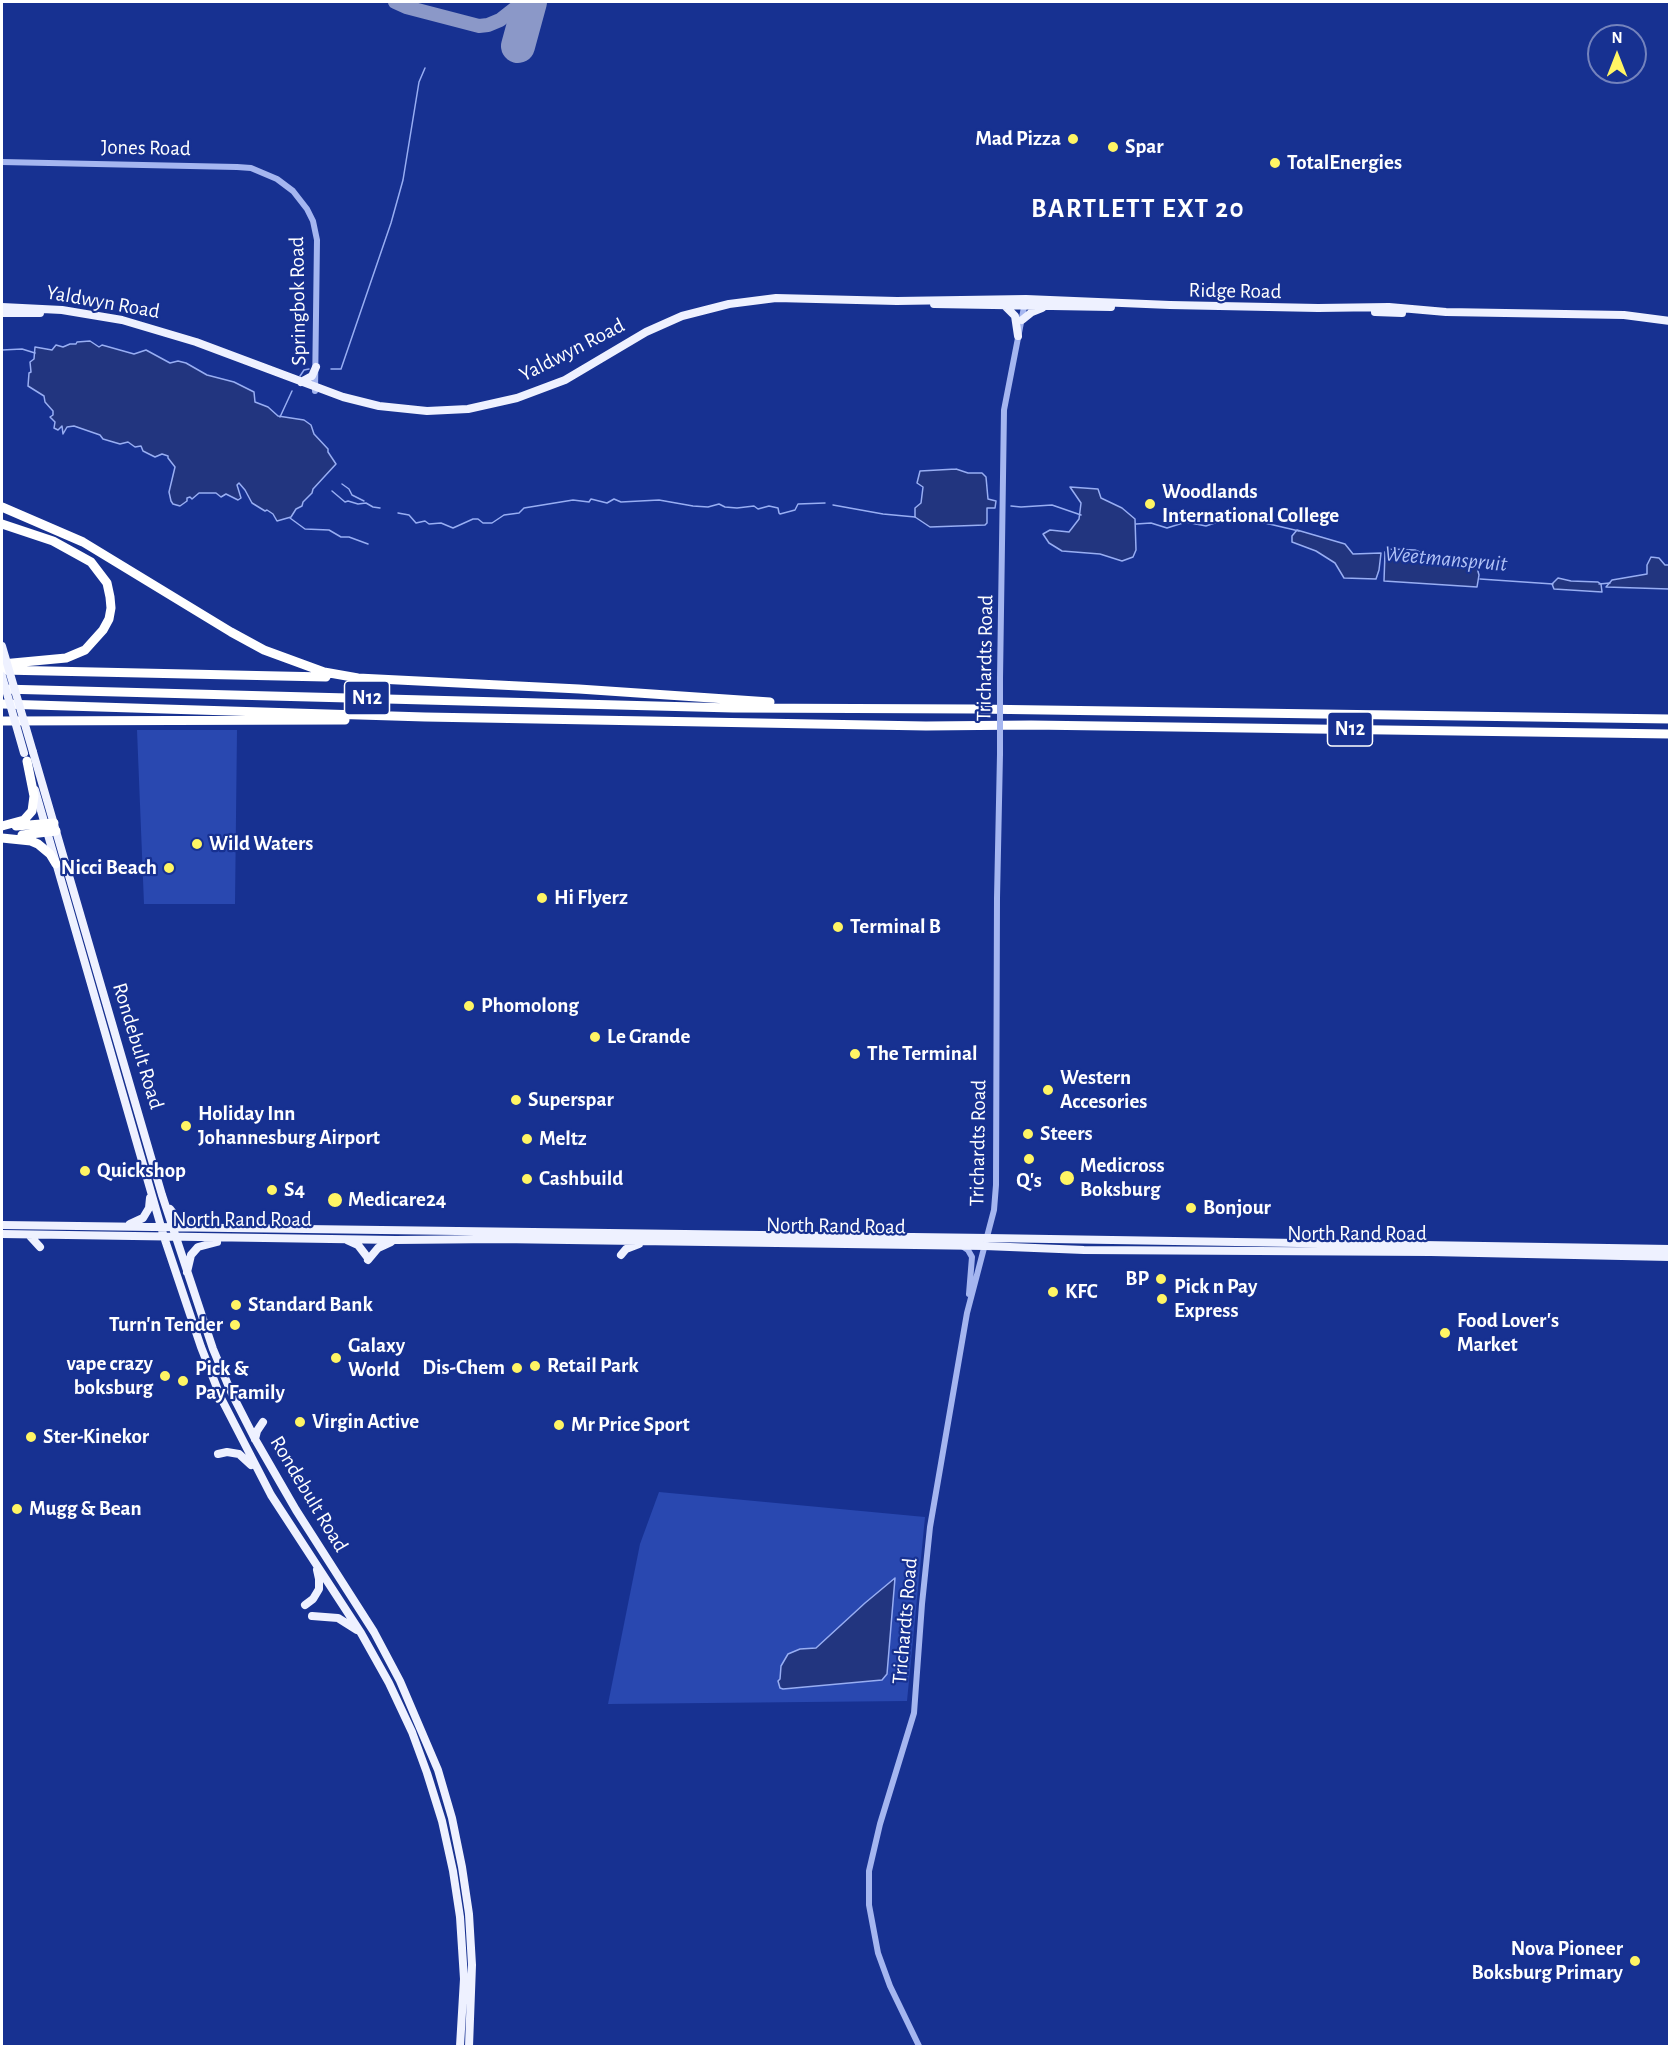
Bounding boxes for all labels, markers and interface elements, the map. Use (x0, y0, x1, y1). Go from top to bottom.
north arrow (1587, 24, 1647, 84)
text: N (1611, 30, 1623, 46)
place label: Mad Pizza (975, 126, 1061, 152)
marker: Mad Pizza (1066, 132, 1080, 146)
place label: Spar (1125, 134, 1164, 160)
street label: Jones Road (101, 135, 191, 161)
marker: Spar (1106, 140, 1120, 154)
place label: TotalEnergies (1287, 150, 1402, 176)
marker: TotalEnergies (1268, 156, 1282, 170)
district label: BARTLETT EXT 20 (1031, 193, 1245, 225)
street label: Springbok Road (284, 236, 312, 366)
street label: Ridge Road (1188, 278, 1282, 304)
street label: Yaldwyn Road (44, 280, 162, 324)
street label: Yaldwyn Road (515, 313, 629, 387)
place label: Woodlands International College (1162, 479, 1339, 529)
marker: Woodlands International College (1143, 497, 1157, 511)
water label: Weetmanspruit (1383, 540, 1509, 578)
street label: Trichardts Road (971, 594, 999, 722)
road number: N12 (344, 681, 389, 715)
road number: N12 (1328, 712, 1372, 746)
place label: Wild Waters (209, 831, 313, 857)
marker: Wild Waters (190, 837, 204, 851)
place label: Nicci Beach (61, 855, 157, 881)
marker: Nicci Beach (162, 861, 176, 875)
place label: Hi Flyerz (554, 885, 628, 911)
marker: Hi Flyerz (535, 891, 549, 905)
place label: Terminal B (850, 914, 941, 940)
marker: Terminal B (831, 920, 845, 934)
street label: Rondebult Road (107, 980, 169, 1112)
place label: Phomolong (481, 993, 579, 1019)
marker: Phomolong (462, 999, 476, 1013)
place label: Le Grande (607, 1024, 690, 1050)
marker: Le Grande (588, 1030, 602, 1044)
place label: The Terminal (867, 1041, 978, 1067)
marker: The Terminal (848, 1047, 862, 1061)
place label: Western Accesories (1060, 1065, 1147, 1115)
street label: Trichardts Road (964, 1079, 992, 1207)
marker: Western Accesories (1041, 1083, 1055, 1097)
place label: Superspar (528, 1087, 614, 1113)
marker: Superspar (509, 1093, 523, 1107)
place label: Holiday Inn Johannesburg Airport (198, 1101, 380, 1151)
marker: Holiday Inn Johannesburg Airport (179, 1119, 193, 1133)
place label: Steers (1040, 1121, 1093, 1147)
place label: Meltz (539, 1126, 587, 1152)
marker: Steers (1021, 1127, 1035, 1141)
marker: Meltz (520, 1132, 534, 1146)
marker: Q's (1022, 1152, 1036, 1166)
place label: Medicross Boksburg (1080, 1153, 1165, 1203)
place label: Quickshop (97, 1158, 186, 1184)
marker: Quickshop (78, 1164, 92, 1178)
place label: Cashbuild (539, 1166, 623, 1192)
place label: Q's (1016, 1168, 1042, 1194)
marker: Medicross Boksburg (1058, 1169, 1076, 1187)
marker: Cashbuild (520, 1172, 534, 1186)
place label: S4 (284, 1177, 305, 1203)
marker: S4 (265, 1183, 279, 1197)
place label: Medicare24 (348, 1187, 446, 1213)
marker: Medicare24 (326, 1191, 344, 1209)
place label: Bonjour (1203, 1195, 1271, 1221)
marker: Bonjour (1184, 1201, 1198, 1215)
street label: North Rand Road (172, 1207, 312, 1233)
street label: North Rand Road (766, 1212, 906, 1240)
street label: North Rand Road (1287, 1221, 1427, 1247)
place label: BP (1125, 1266, 1149, 1292)
marker: BP (1154, 1272, 1168, 1286)
place label: Pick n Pay Express (1174, 1274, 1257, 1324)
place label: KFC (1065, 1279, 1098, 1305)
marker: KFC (1046, 1285, 1060, 1299)
place label: Standard Bank (248, 1292, 373, 1318)
marker: Pick n Pay Express (1155, 1292, 1169, 1306)
marker: Standard Bank (229, 1298, 243, 1312)
place label: Food Lover's Market (1457, 1308, 1559, 1358)
place label: Turn'n Tender (109, 1312, 223, 1338)
marker: Turn'n Tender (228, 1318, 242, 1332)
marker: Food Lover's Market (1438, 1326, 1452, 1340)
place label: Galaxy World (348, 1333, 405, 1383)
place label: vape crazy boksburg (66, 1351, 153, 1401)
marker: Galaxy World (329, 1351, 343, 1365)
place label: Retail Park (547, 1353, 639, 1379)
place label: Dis-Chem (422, 1355, 505, 1381)
place label: Pick & Pay Family (195, 1356, 285, 1406)
marker: Retail Park (528, 1359, 542, 1373)
marker: Dis-Chem (510, 1361, 524, 1375)
marker: vape crazy boksburg (158, 1369, 172, 1383)
marker: Pick & Pay Family (176, 1374, 190, 1388)
place label: Virgin Active (312, 1409, 419, 1435)
place label: Mr Price Sport (571, 1412, 690, 1438)
marker: Virgin Active (293, 1415, 307, 1429)
marker: Mr Price Sport (552, 1418, 566, 1432)
place label: Ster-Kinekor (43, 1424, 149, 1450)
marker: Ster-Kinekor (24, 1430, 38, 1444)
street label: Rondebult Road (264, 1431, 354, 1557)
place label: Mugg & Bean (29, 1496, 142, 1522)
marker: Mugg & Bean (10, 1502, 24, 1516)
street label: Trichardts Road (887, 1557, 923, 1685)
place label: Nova Pioneer Boksburg Primary (1471, 1936, 1623, 1986)
marker: Nova Pioneer Boksburg Primary (1628, 1954, 1642, 1968)

